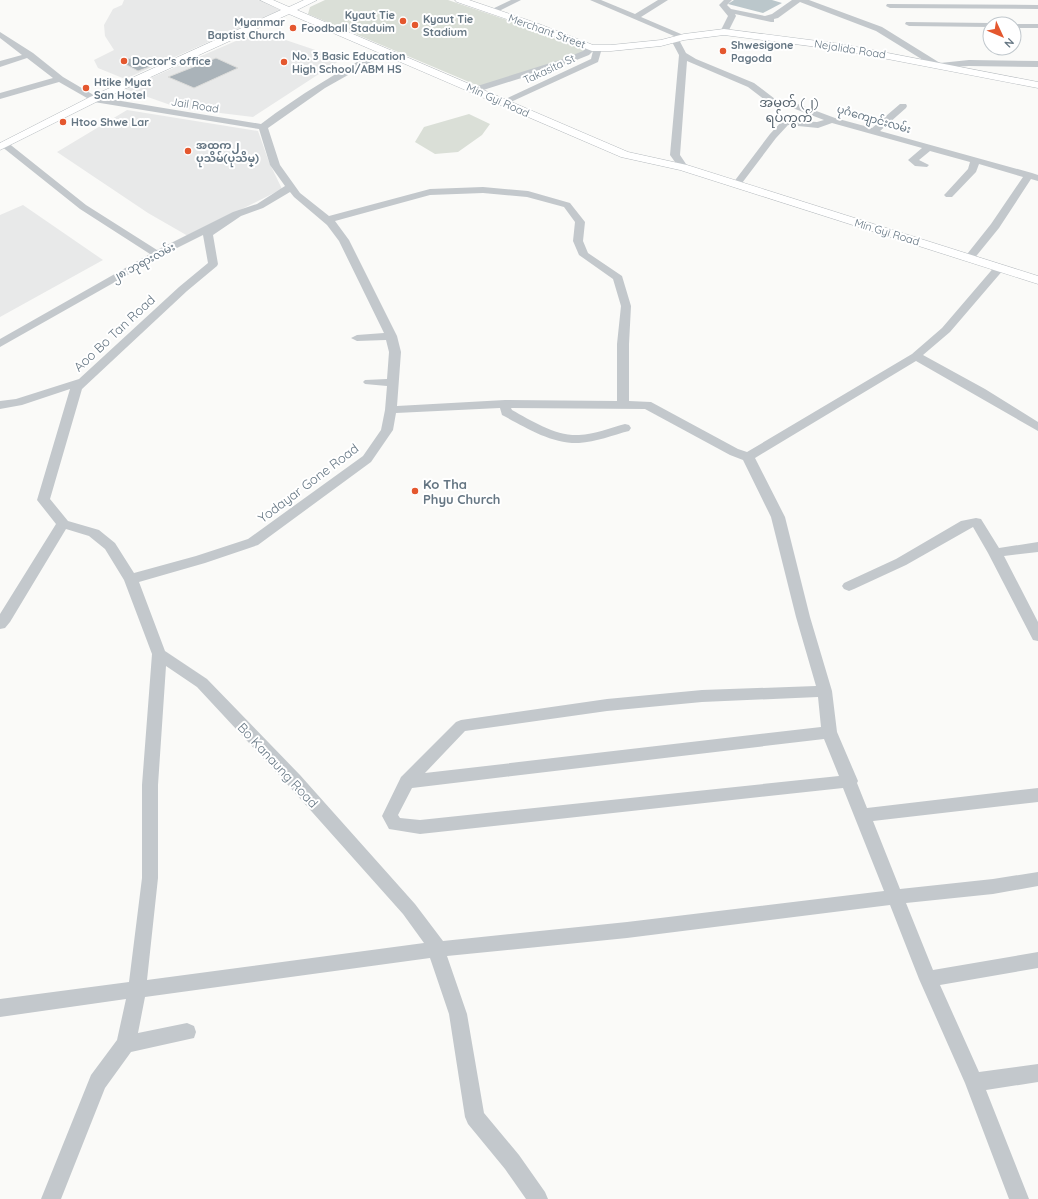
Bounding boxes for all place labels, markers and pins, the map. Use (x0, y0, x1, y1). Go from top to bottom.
place label: Kyaut Tie Foodball Staduim (301, 8, 396, 35)
place label: Kyaut Tie Stadium (423, 12, 474, 39)
place label: Myanmar Baptist Church (208, 15, 285, 42)
marker: Kyaut Tie Foodball Staduim (398, 16, 408, 26)
marker: Kyaut Tie Stadium (410, 20, 420, 30)
marker: Myanmar Baptist Church (288, 23, 298, 33)
place label: Shwesigone Pagoda (731, 38, 794, 65)
marker: Shwesigone Pagoda (718, 46, 728, 56)
place label: No. 3 Basic Education High School/ABM HS (292, 49, 406, 76)
place label: Doctor's office (132, 54, 211, 68)
marker: Doctor's office (119, 56, 129, 66)
marker: No. 3 Basic Education High School/ABM HS (279, 57, 289, 67)
place label: Htike Myat San Hotel (94, 75, 151, 102)
marker: Htike Myat San Hotel (81, 83, 91, 93)
place label: Htoo Shwe Lar (71, 115, 149, 129)
marker: Htoo Shwe Lar (58, 117, 68, 127)
place label: အထက၂ ပုသိမ်(ပုသိမ္) (196, 138, 259, 168)
marker: အထက၂ ပုသိမ်(ပုသိမ္) (183, 146, 193, 156)
place label: Ko Tha Phyu Church (423, 476, 500, 507)
marker: Ko Tha Phyu Church (410, 486, 420, 496)

